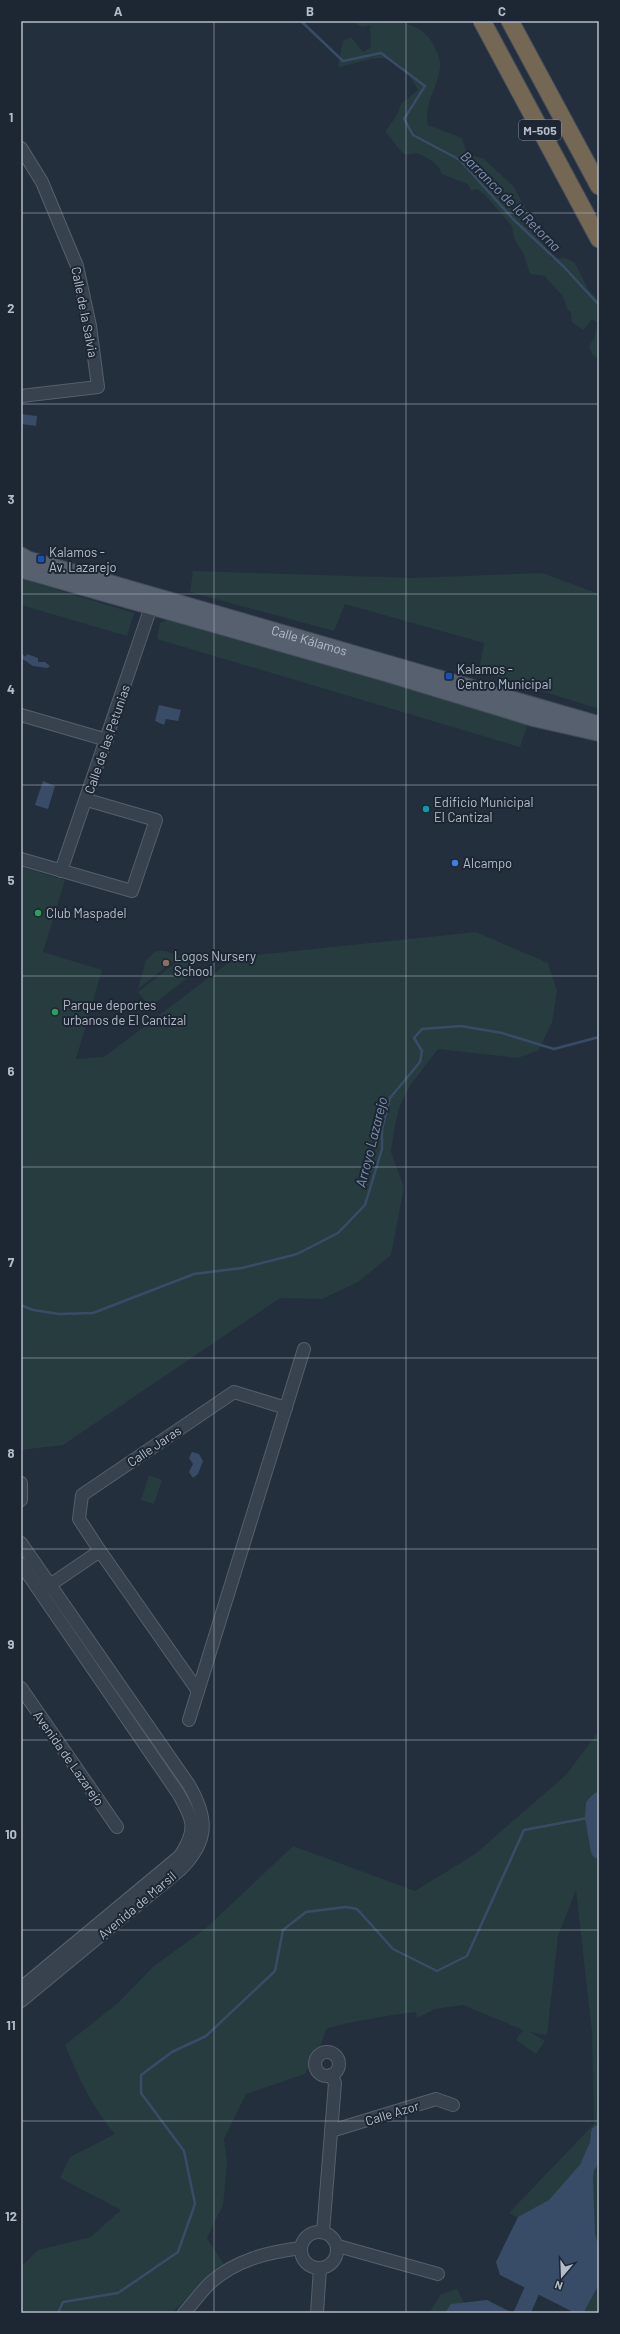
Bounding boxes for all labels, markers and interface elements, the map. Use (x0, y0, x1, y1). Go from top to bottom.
text: A (114, 3, 123, 19)
text: B (306, 3, 314, 19)
text: C (498, 3, 506, 19)
text: 1 (9, 109, 13, 125)
road number: M-505 (519, 120, 561, 140)
water label: Barranco de la Retorna (457, 147, 565, 255)
street label: Calle de la Salvia (68, 265, 102, 359)
text: 2 (7, 300, 15, 316)
text: 3 (7, 491, 15, 507)
place label: Kalamos - Av. Lazarejo (49, 544, 117, 575)
marker: Kalamos - Av. Lazarejo (36, 554, 46, 564)
street label: Calle Kálamos (270, 622, 349, 659)
place label: Kalamos - Centro Municipal (457, 661, 551, 692)
marker: Kalamos - Centro Municipal (444, 671, 454, 681)
text: 4 (7, 681, 15, 697)
street label: Calle de las Petunias (81, 682, 133, 796)
place label: Edificio Municipal El Cantizal (434, 794, 533, 825)
marker: Edificio Municipal El Cantizal (421, 804, 431, 814)
place label: Alcampo (463, 855, 512, 871)
marker: Alcampo (450, 858, 460, 868)
text: 5 (7, 872, 15, 888)
place label: Club Maspadel (46, 905, 127, 921)
marker: Club Maspadel (33, 908, 43, 918)
place label: Logos Nursery School (174, 948, 256, 979)
marker: Logos Nursery School (161, 958, 171, 968)
place label: Parque deportes urbanos de El Cantizal (63, 997, 186, 1028)
marker: Parque deportes urbanos de El Cantizal (50, 1007, 60, 1017)
text: 6 (8, 1063, 15, 1079)
water label: Arroyo Lazarejo (352, 1095, 390, 1189)
text: 7 (8, 1254, 15, 1270)
street label: Calle Jaras (124, 1422, 184, 1470)
text: 8 (7, 1445, 15, 1461)
text: 9 (8, 1636, 15, 1652)
street label: Avenida de Lazarejo (30, 1708, 108, 1808)
text: 10 (5, 1826, 17, 1842)
street label: Avenida de Marsil (95, 1868, 179, 1942)
text: 11 (6, 2017, 16, 2033)
street label: Calle Azor (363, 2097, 421, 2129)
text: 12 (5, 2208, 17, 2224)
north arrow (542, 2256, 582, 2296)
text: N (553, 2279, 564, 2293)

